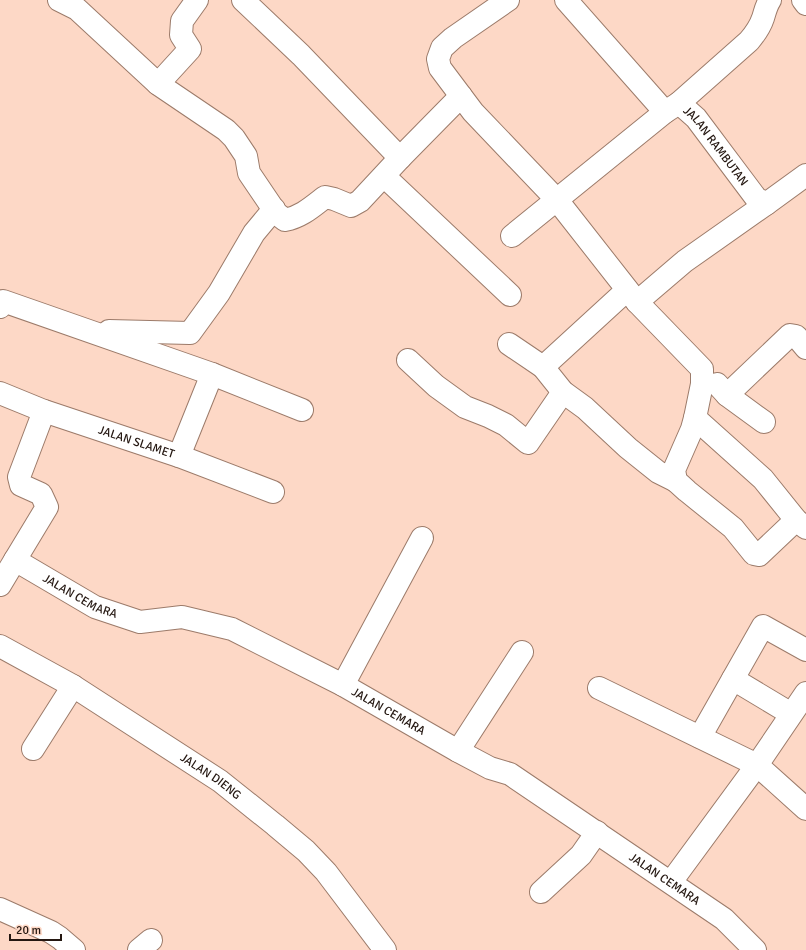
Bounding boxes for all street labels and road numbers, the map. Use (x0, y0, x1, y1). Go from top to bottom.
street label: JALAN RAMBUTAN (680, 103, 751, 189)
street label: JALAN SLAMET (96, 423, 176, 462)
street label: JALAN CEMARA (40, 571, 120, 622)
street label: JALAN CEMARA (349, 685, 428, 739)
street label: JALAN DIENG (177, 750, 244, 803)
street label: JALAN CEMARA (626, 850, 703, 909)

